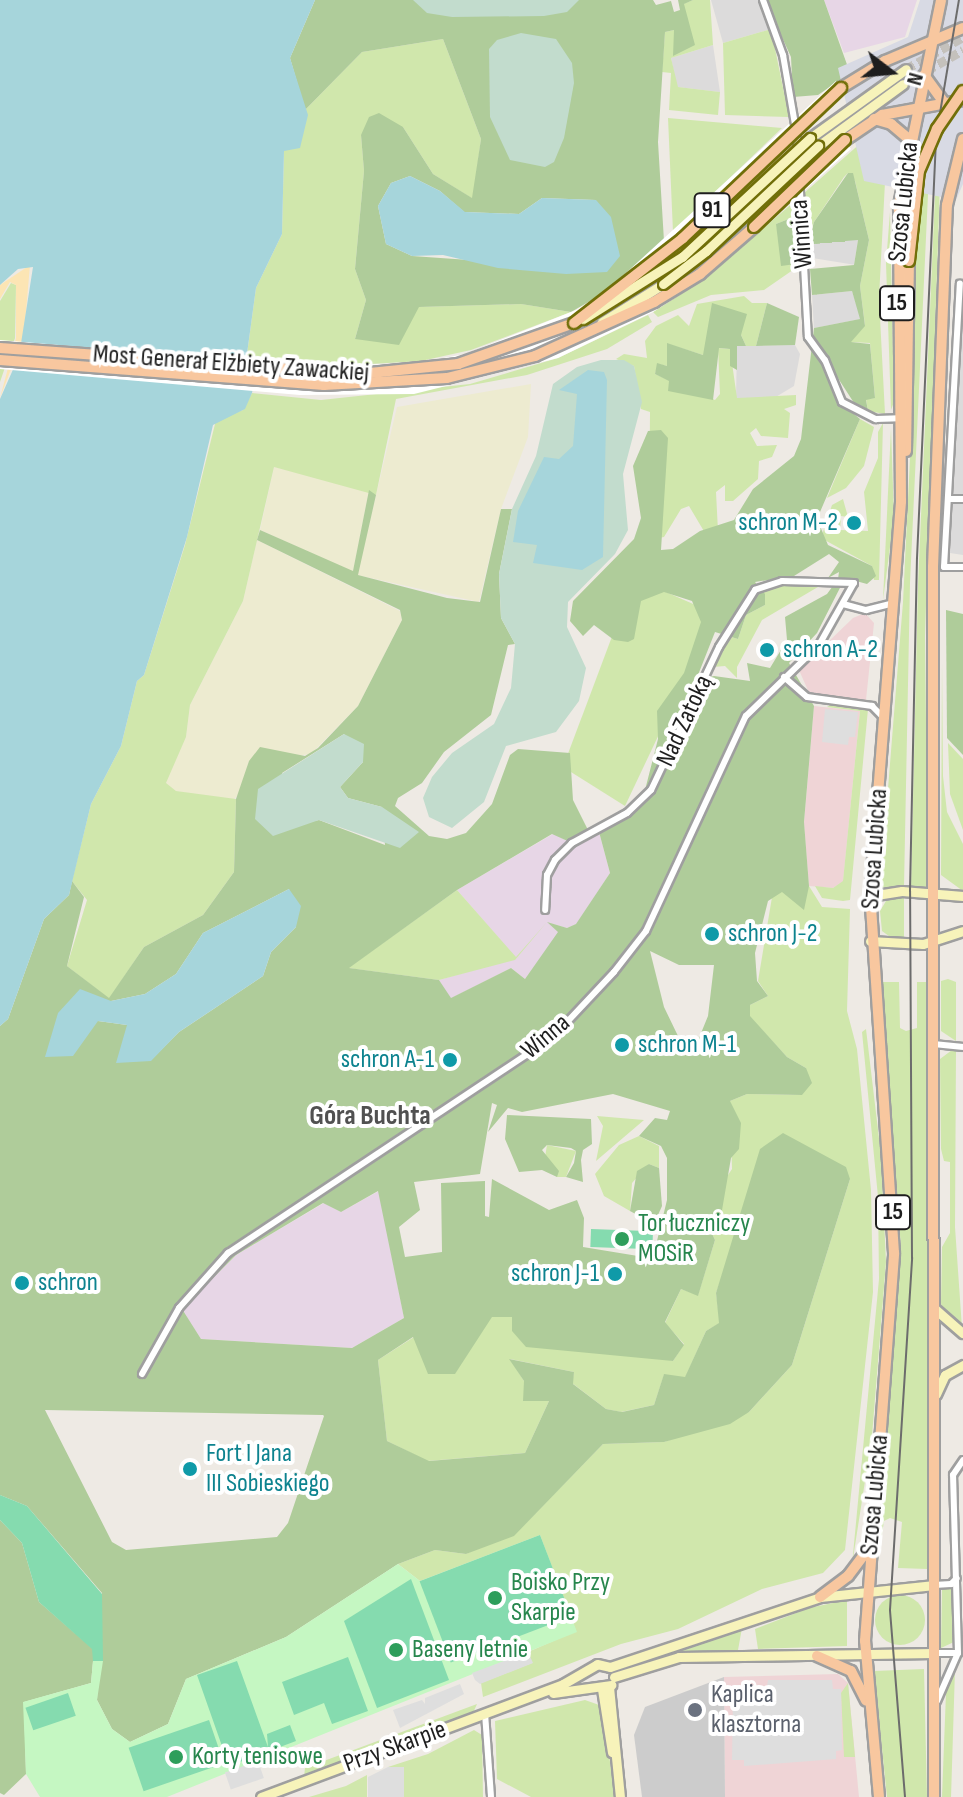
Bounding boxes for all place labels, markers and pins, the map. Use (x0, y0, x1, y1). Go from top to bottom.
place label: schron M-2 (738, 507, 838, 539)
marker: schron M-2 (845, 514, 863, 532)
place label: schron A-2 (783, 634, 878, 666)
marker: schron A-2 (758, 641, 776, 659)
place label: schron J-2 (728, 918, 818, 950)
marker: schron J-2 (703, 925, 721, 943)
place label: schron M-1 (638, 1029, 736, 1061)
marker: schron M-1 (613, 1036, 631, 1054)
place label: schron A-1 (341, 1044, 434, 1076)
marker: schron A-1 (441, 1051, 459, 1069)
place label: Tor łuczniczy MOSiR (638, 1208, 750, 1270)
marker: Tor łuczniczy MOSiR (613, 1230, 631, 1248)
place label: schron J-1 (511, 1258, 599, 1290)
marker: schron J-1 (606, 1265, 624, 1283)
place label: schron (38, 1267, 98, 1299)
marker: schron (13, 1274, 31, 1292)
place label: Fort I Jana III Sobieskiego (206, 1438, 329, 1500)
marker: Fort I Jana III Sobieskiego (181, 1460, 199, 1478)
place label: Boisko Przy Skarpie (511, 1567, 610, 1628)
marker: Boisko Przy Skarpie (486, 1589, 504, 1607)
place label: Baseny letnie (412, 1634, 528, 1666)
marker: Baseny letnie (387, 1641, 405, 1659)
place label: Kaplica klasztorna (711, 1679, 801, 1740)
marker: Kaplica klasztorna (686, 1701, 704, 1719)
place label: Korty tenisowe (192, 1741, 323, 1773)
marker: Korty tenisowe (167, 1748, 185, 1766)

